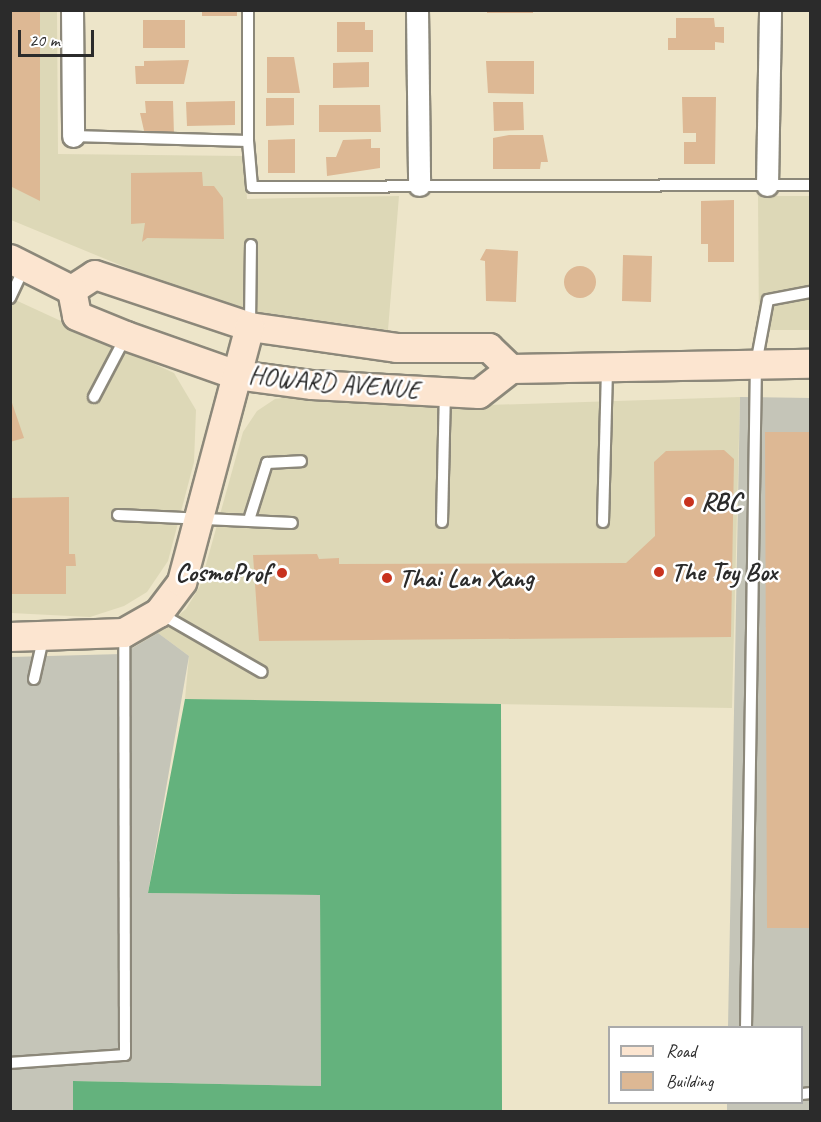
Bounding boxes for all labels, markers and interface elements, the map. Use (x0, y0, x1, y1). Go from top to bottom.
scale bar (21, 18, 98, 56)
text: 20 m (29, 29, 60, 51)
street label: HOWARD AVENUE (247, 360, 421, 406)
place label: RBC (701, 486, 741, 518)
marker: RBC (682, 495, 696, 509)
place label: The Toy Box (671, 556, 777, 588)
place label: CosmoProf (175, 557, 270, 589)
place label: Thai Lan Xang (399, 562, 534, 594)
marker: The Toy Box (652, 565, 666, 579)
marker: CosmoProf (275, 566, 289, 580)
marker: Thai Lan Xang (380, 571, 394, 585)
legend (608, 1026, 803, 1104)
text: Road (666, 1040, 696, 1062)
text: Building (666, 1070, 713, 1092)

